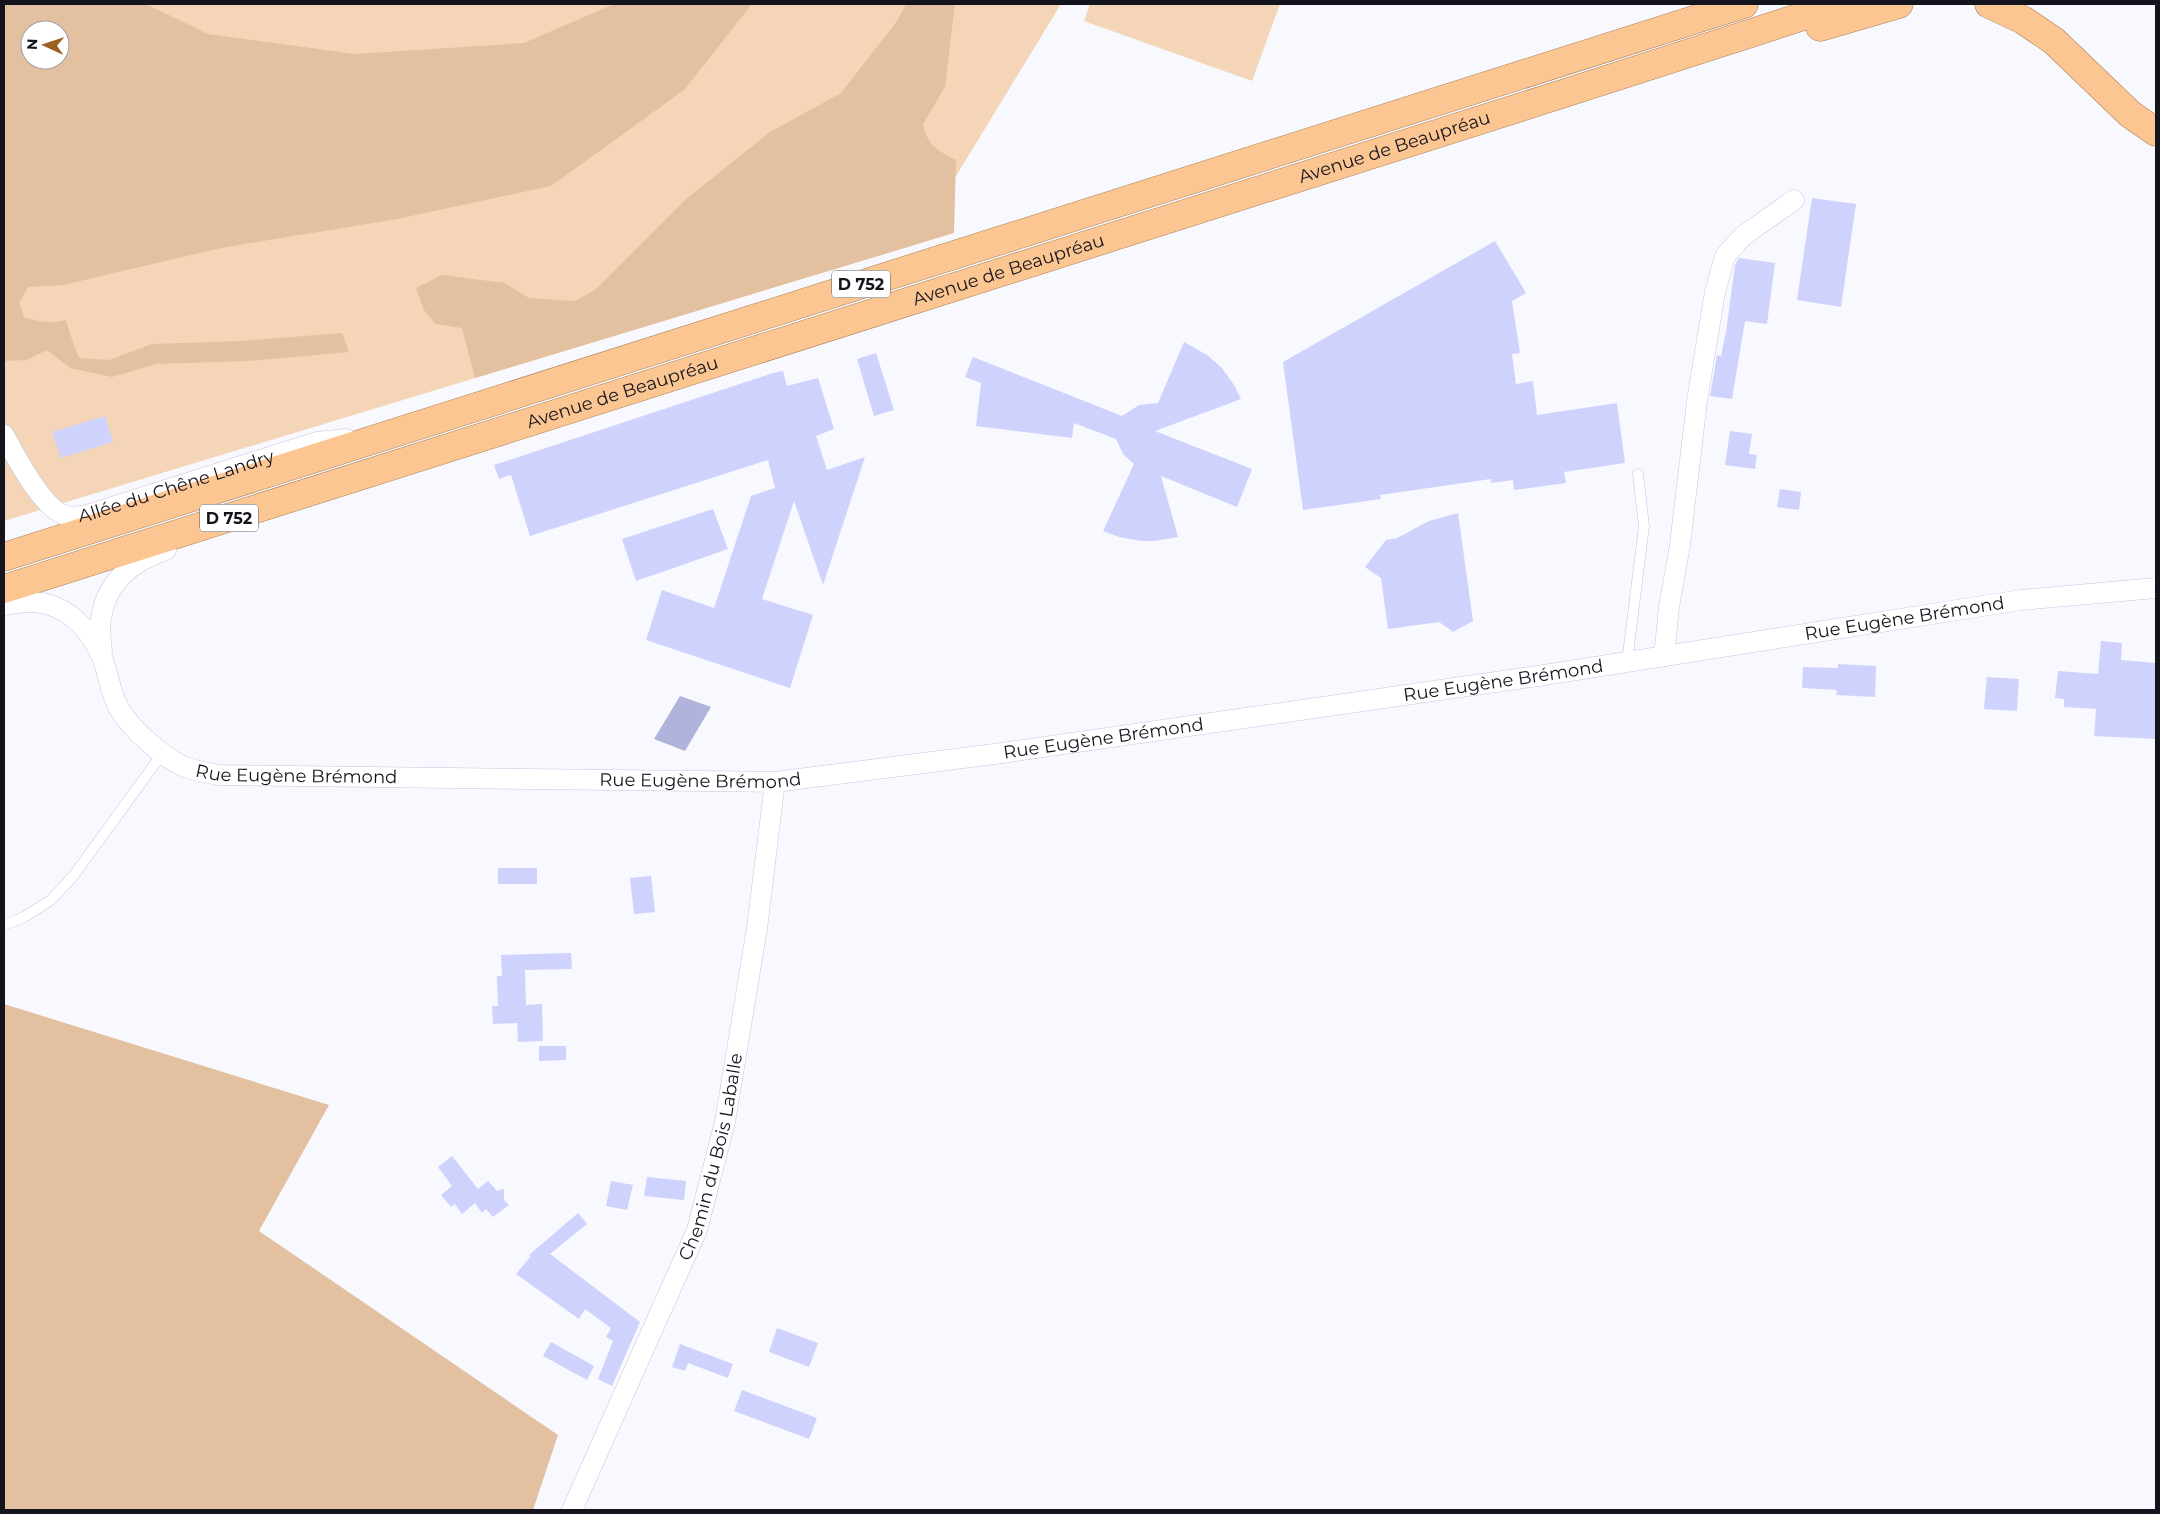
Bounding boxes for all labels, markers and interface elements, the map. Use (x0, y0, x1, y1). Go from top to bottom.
north arrow (20, 20, 70, 70)
text: N (23, 38, 41, 50)
street label: Avenue de Beaupréau (1296, 106, 1493, 188)
street label: Avenue de Beaupréau (910, 229, 1107, 311)
road number: D 752 (832, 270, 890, 298)
street label: Avenue de Beaupréau (524, 352, 721, 433)
street label: Allée du Chêne Landry (77, 445, 277, 527)
road number: D 752 (200, 504, 258, 532)
street label: Rue Eugène Brémond (1803, 592, 2006, 645)
street label: Rue Eugène Brémond (1402, 655, 1605, 706)
street label: Rue Eugène Brémond (1002, 713, 1205, 764)
street label: Rue Eugène Brémond (194, 760, 398, 788)
street label: Rue Eugène Brémond (599, 768, 803, 793)
street label: Chemin du Bois Laballe (674, 1051, 747, 1264)

